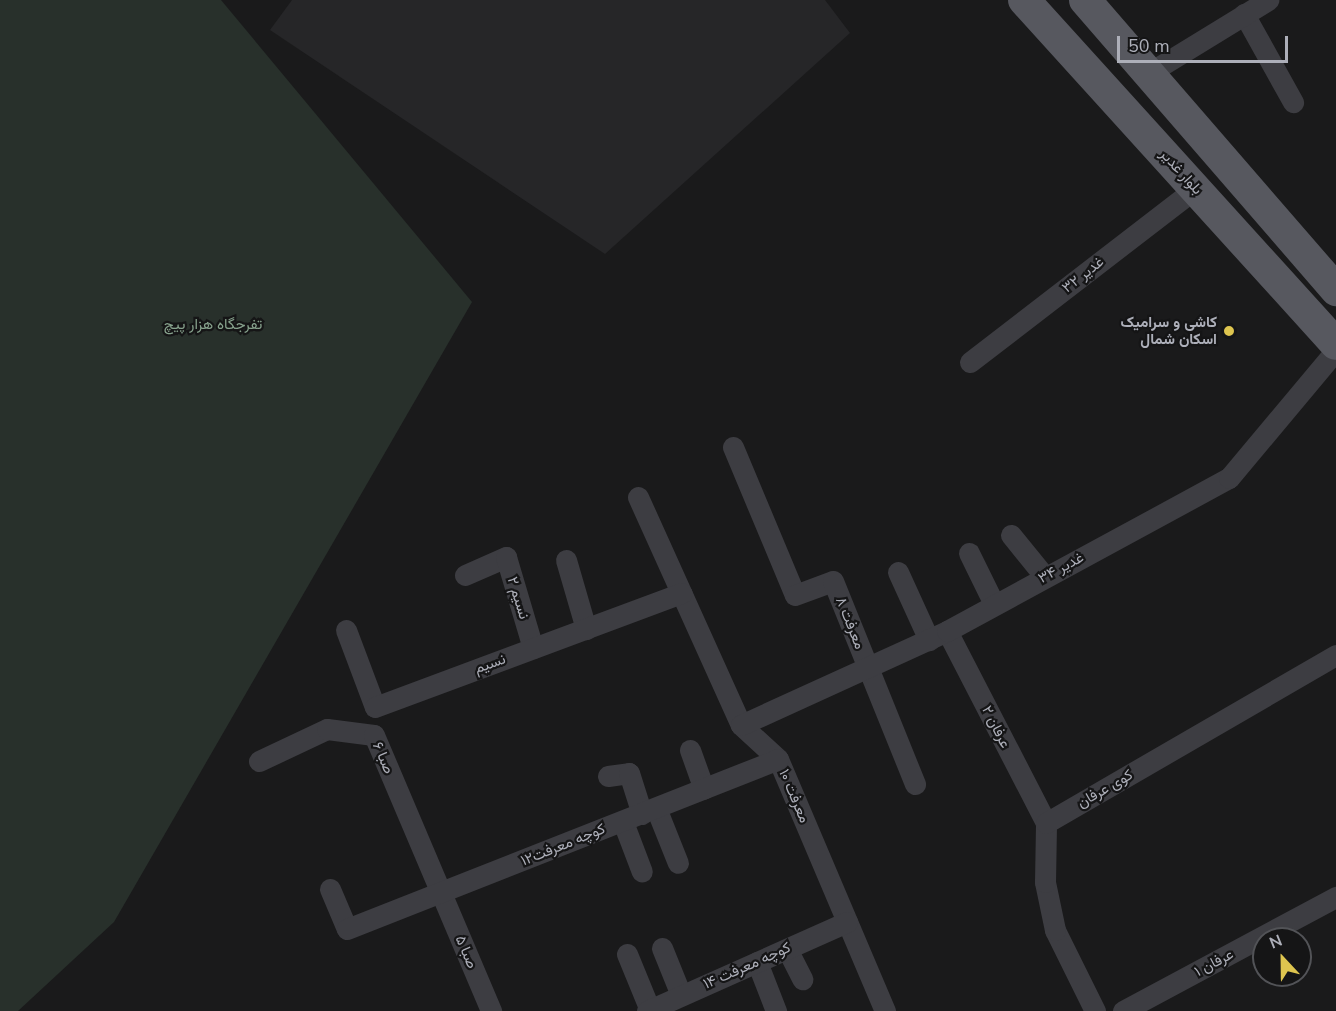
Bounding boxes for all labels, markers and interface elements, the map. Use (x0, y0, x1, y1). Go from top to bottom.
scale bar (1120, 24, 1291, 62)
text: 50 m (1128, 34, 1170, 58)
street label: بلوار غدیر (1156, 146, 1206, 198)
street label: ۳۲ غدیر (1058, 253, 1108, 297)
place label: کاشی و سرامیک اسکان شمال (1121, 313, 1217, 348)
park label: تفرجگاه هزار پیچ (164, 316, 262, 334)
marker: کاشی و سرامیک اسکان شمال (1222, 324, 1236, 338)
street label: ۳۴ غدیر (1035, 549, 1087, 587)
street label: ۲ نسیم (503, 575, 533, 621)
street label: معرفت ۸ (831, 594, 869, 652)
street label: نسیم (472, 650, 508, 678)
street label: ۲ عرفان (978, 703, 1014, 751)
street label: ۶ صبا (368, 739, 398, 777)
street label: معرفت ۱۰ (775, 766, 813, 826)
street label: کوی عرفان (1074, 766, 1136, 812)
street label: کوچه معرفت۱۲ (518, 820, 608, 870)
north arrow (1252, 927, 1312, 987)
text: N (1266, 930, 1286, 955)
street label: صبا ۵ (451, 933, 481, 971)
street label: کوچه معرفت ۱۴ (700, 939, 794, 993)
street label: عرفان ۱ (1191, 945, 1237, 981)

